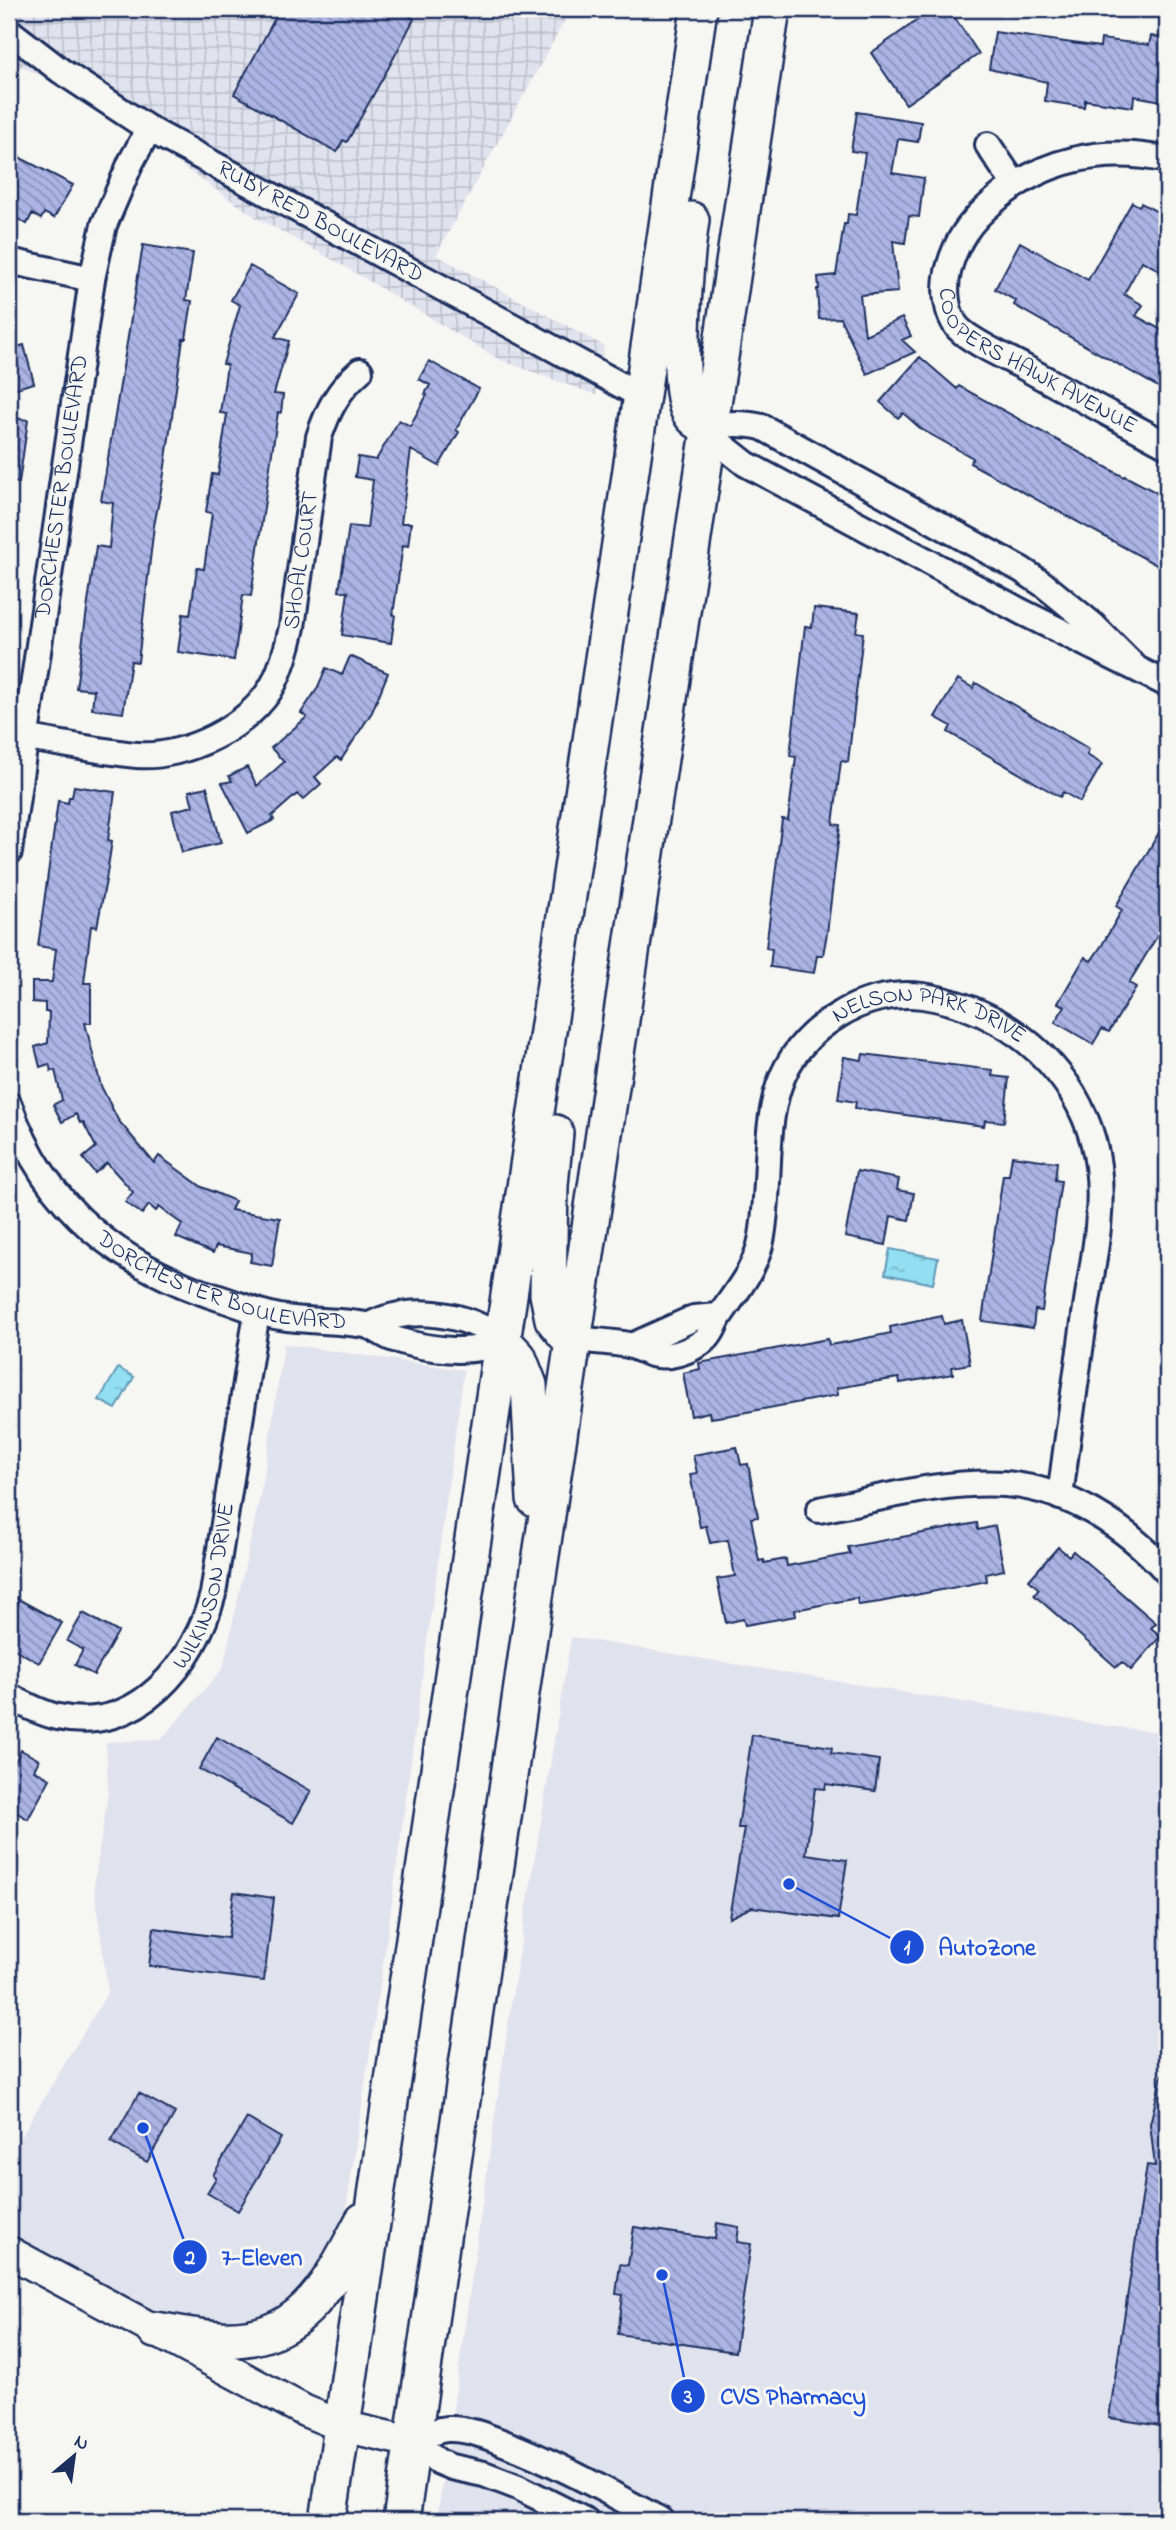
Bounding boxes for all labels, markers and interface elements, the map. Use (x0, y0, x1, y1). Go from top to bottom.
street label: RUBY RED BOULEVARD (211, 153, 430, 292)
street label: COOPERS HAWK AVENUE (929, 287, 1143, 443)
street label: DORCHESTER BOULEVARD (26, 353, 97, 622)
street label: SHOAL COURT (275, 489, 328, 631)
street label: NELSON PARK DRIVE (826, 978, 1033, 1052)
street label: DORCHESTER BOULEVARD (88, 1222, 347, 1339)
street label: WILKINSON DRIVE (165, 1501, 243, 1676)
callout: AutoZone (889, 1924, 1050, 1969)
text: AutoZone (938, 1932, 1037, 1967)
text: 1 (904, 1934, 911, 1964)
callout: 7-Eleven (172, 2235, 316, 2280)
text: 7-Eleven (222, 2242, 303, 2277)
text: 2 (184, 2244, 196, 2274)
callout: CVS Pharmacy (671, 2373, 880, 2418)
text: CVS Pharmacy (720, 2381, 866, 2417)
text: 3 (683, 2383, 693, 2413)
north arrow (38, 2422, 108, 2492)
text: N (69, 2428, 93, 2458)

